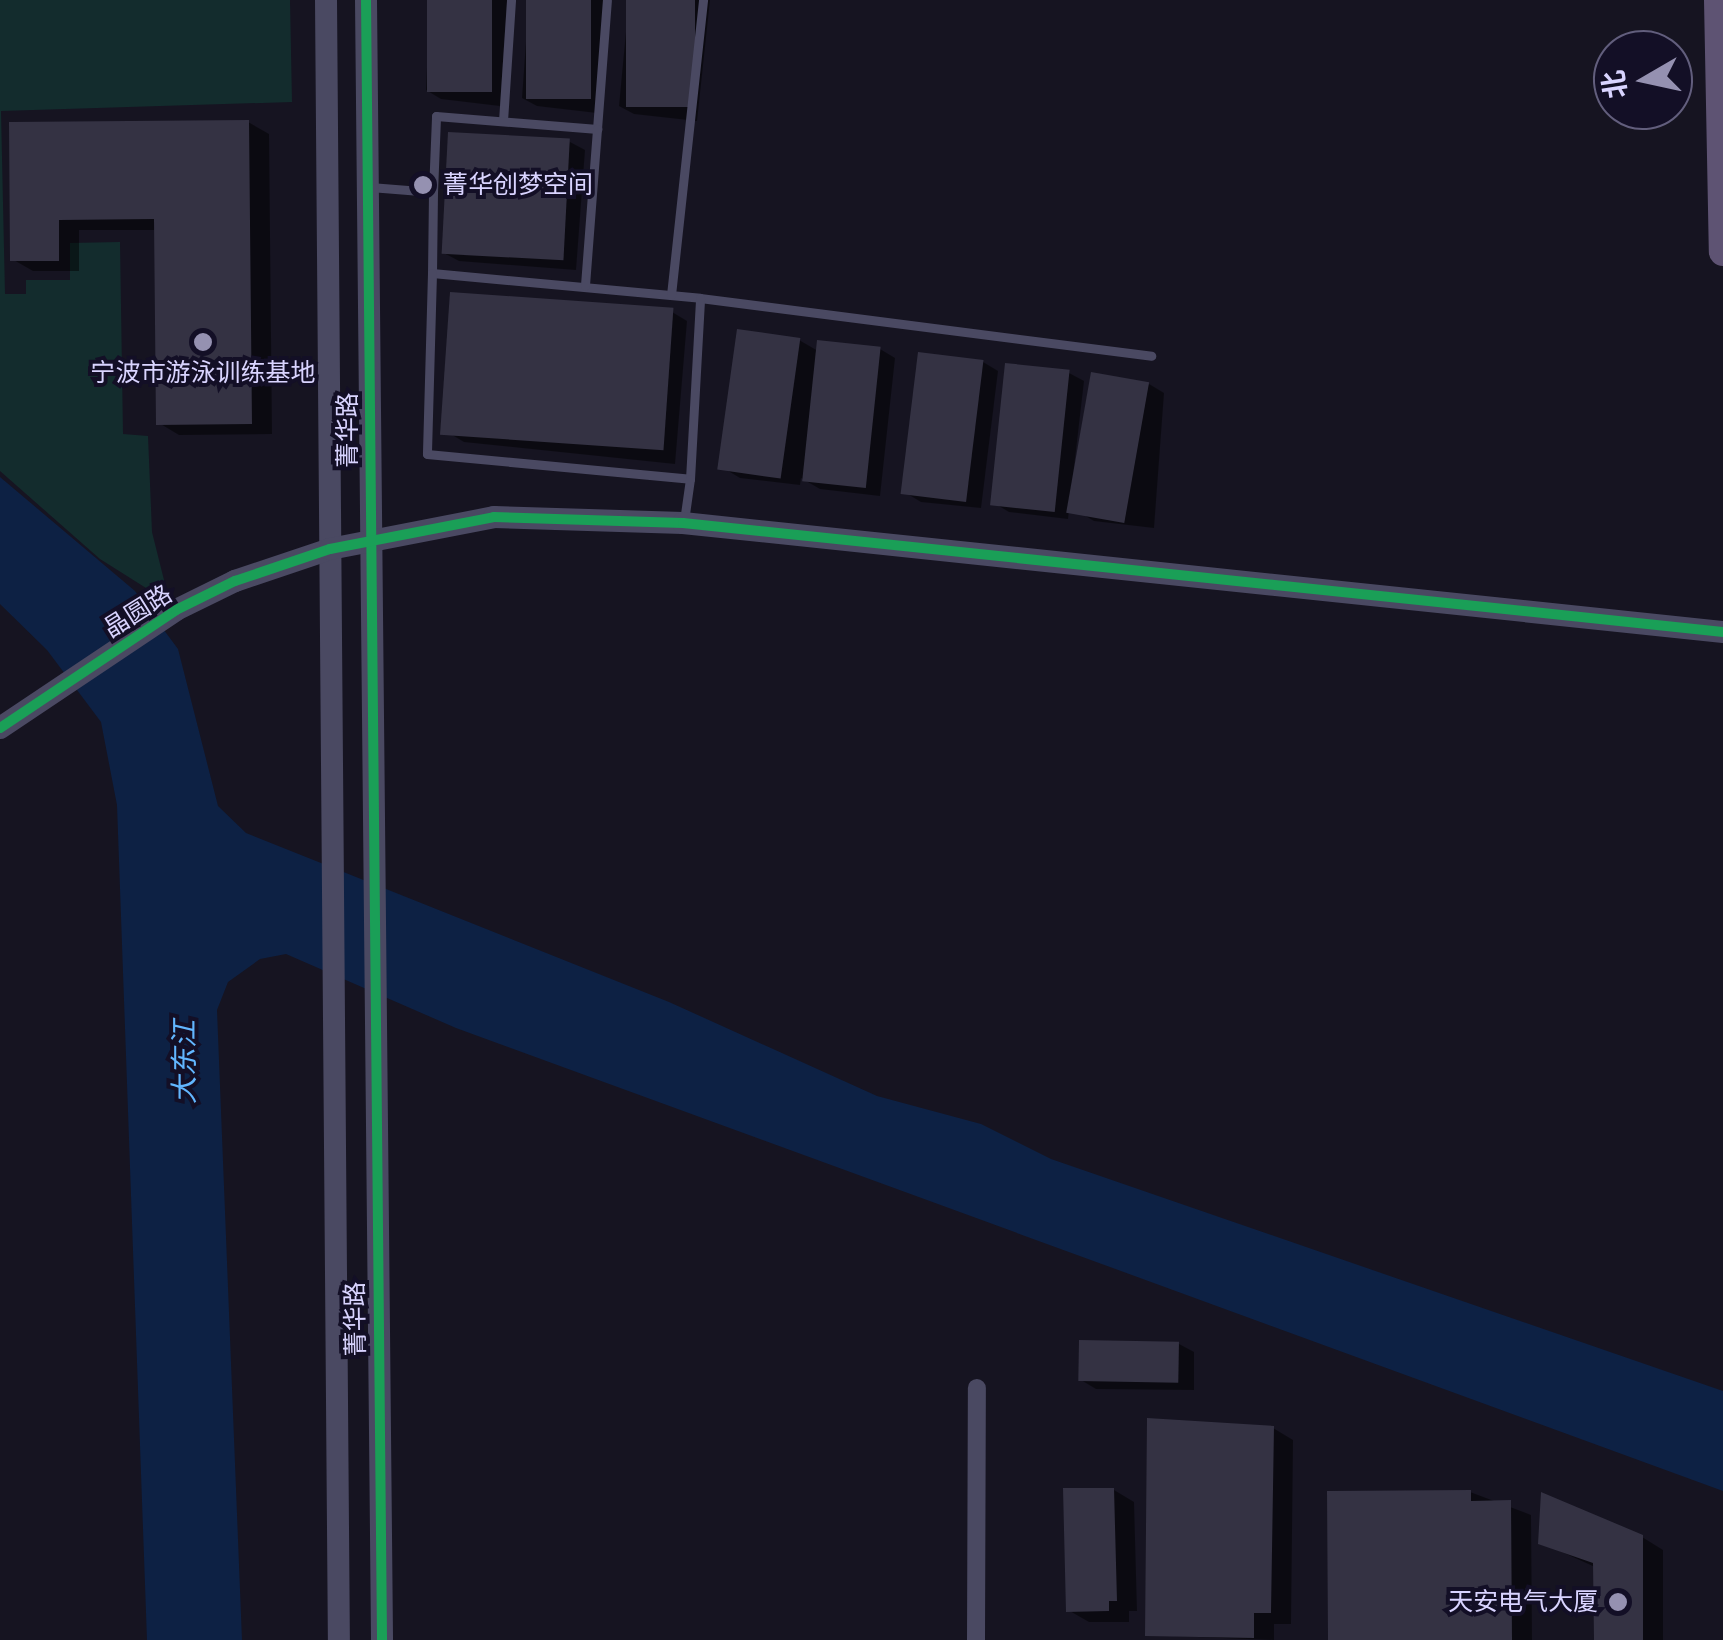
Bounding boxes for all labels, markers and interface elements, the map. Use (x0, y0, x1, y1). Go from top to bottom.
north arrow (1593, 30, 1693, 130)
text: 北 (1596, 68, 1634, 101)
place label: 菁华创梦空间 (443, 170, 593, 200)
marker: 菁华创梦空间 (412, 174, 434, 196)
marker: 宁波市游泳训练基地 (192, 331, 214, 353)
place label: 宁波市游泳训练基地 (91, 358, 315, 388)
street label: 菁华路 (333, 393, 363, 467)
street label: 晶圆路 (98, 579, 178, 645)
water label: 大东江 (168, 1020, 202, 1104)
street label: 菁华路 (340, 1281, 372, 1357)
place label: 天安电气大厦 (1448, 1587, 1598, 1617)
marker: 天安电气大厦 (1607, 1591, 1629, 1613)

